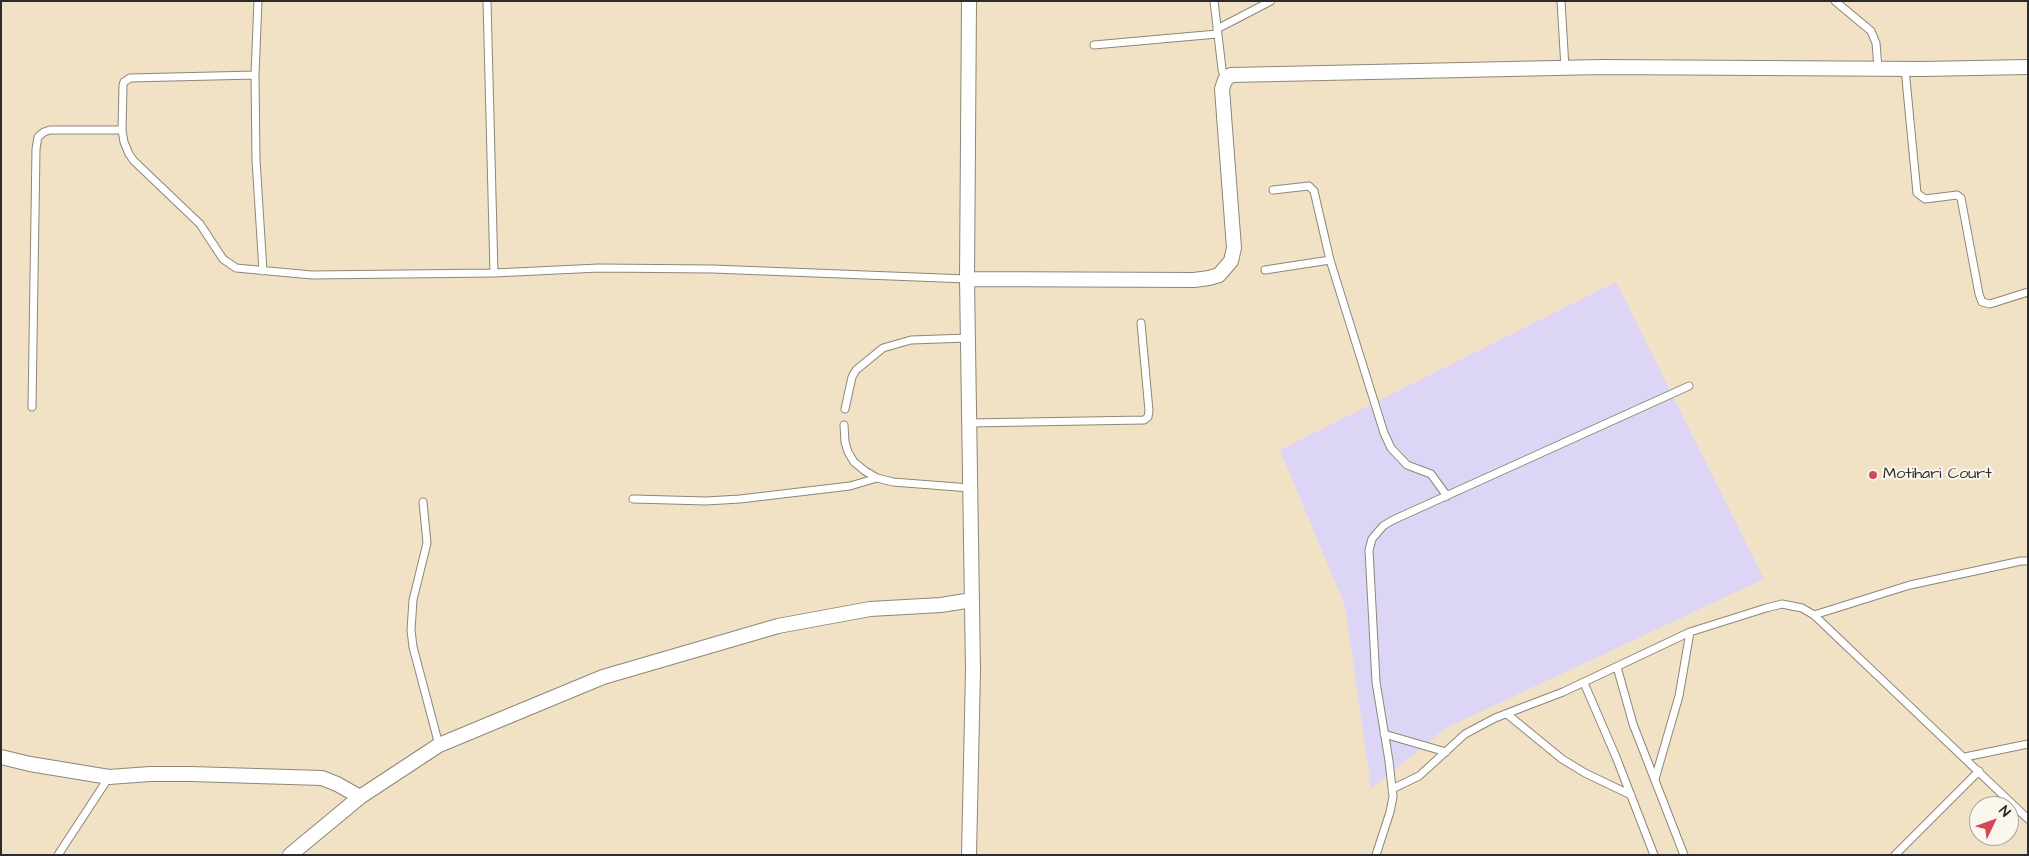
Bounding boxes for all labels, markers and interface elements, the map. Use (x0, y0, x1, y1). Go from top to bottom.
place label: Motihari Court (1883, 465, 1992, 485)
marker: Motihari Court (1867, 469, 1879, 481)
north arrow (1969, 796, 2019, 846)
text: N (1994, 802, 2015, 822)

